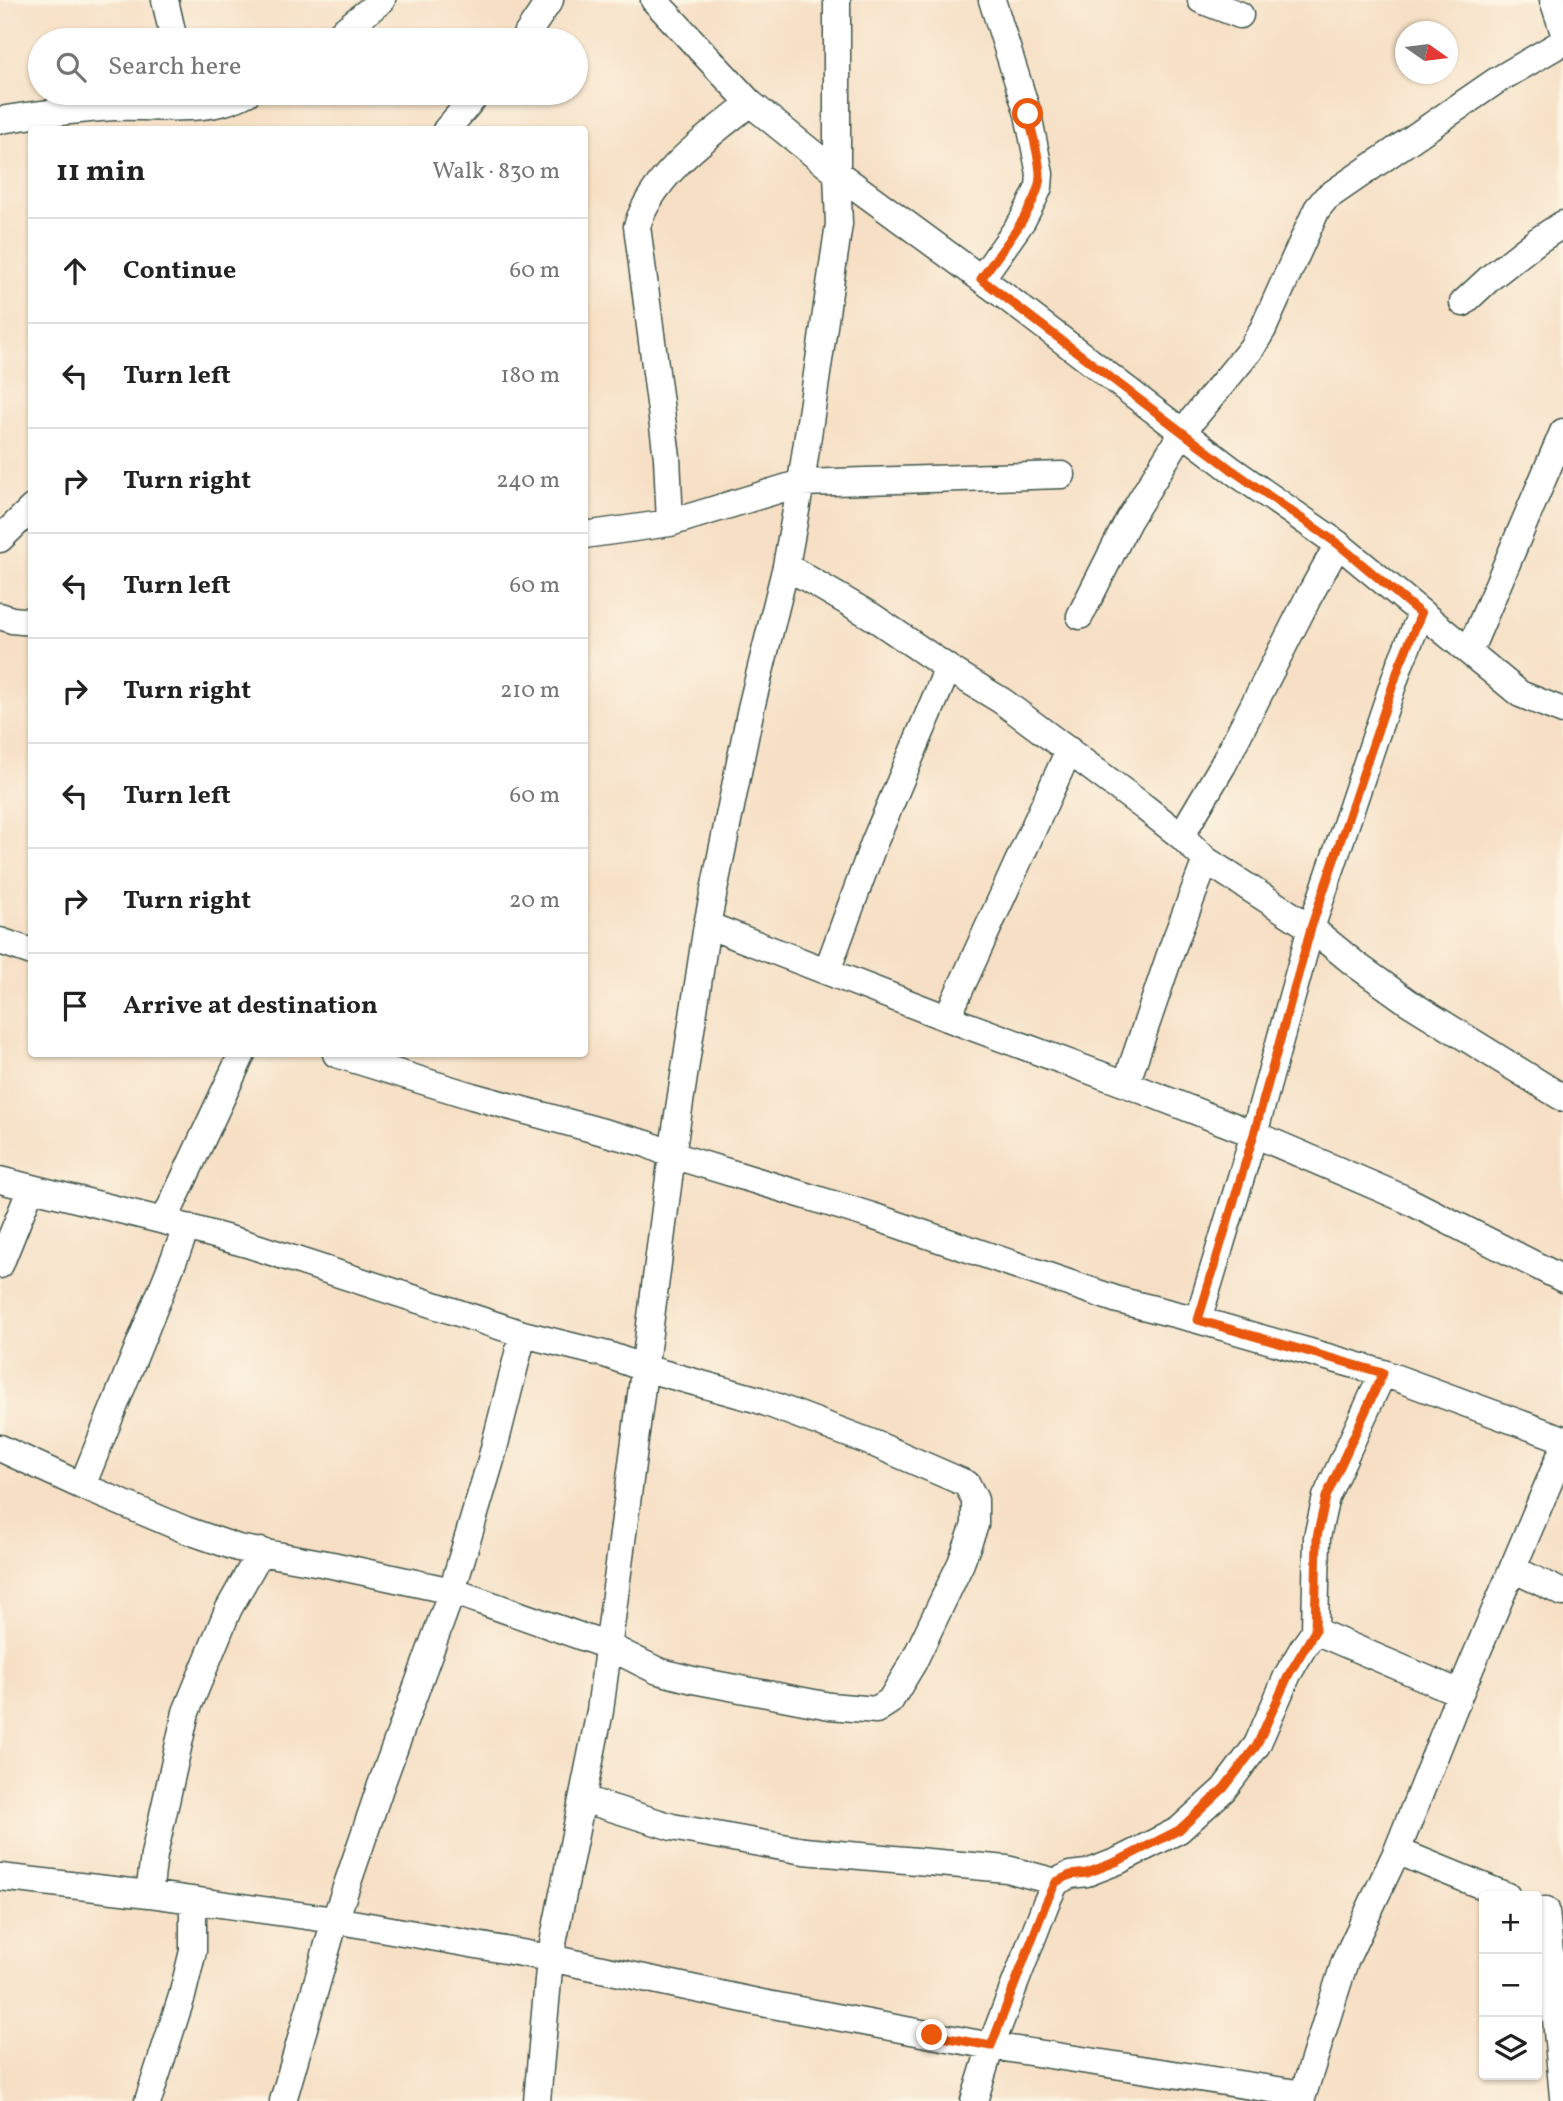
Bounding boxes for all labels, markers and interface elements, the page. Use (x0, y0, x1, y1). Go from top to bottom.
north arrow (1395, 21, 1458, 84)
search box (28, 28, 588, 105)
icon: search (52, 48, 90, 86)
text: Search here (108, 49, 241, 85)
route start (1012, 98, 1043, 129)
text: 11 min (56, 151, 146, 193)
text: Walk · 830 m (432, 156, 560, 188)
icon: ahead (56, 252, 94, 290)
text: Continue (123, 253, 236, 289)
text: 60 m (510, 255, 560, 287)
icon: left (56, 357, 94, 395)
text: Turn left (123, 358, 231, 394)
text: 180 m (501, 360, 560, 392)
icon: right (56, 462, 94, 500)
text: Turn right (123, 463, 251, 499)
text: 240 m (496, 465, 560, 497)
icon: left (56, 567, 94, 605)
text: Turn left (123, 568, 231, 604)
text: 60 m (510, 570, 560, 602)
icon: right (56, 672, 94, 710)
text: Turn right (123, 673, 251, 709)
text: 210 m (500, 675, 560, 707)
icon: left (56, 777, 94, 815)
text: Turn left (123, 778, 231, 814)
text: 60 m (510, 780, 560, 812)
icon: right (56, 882, 94, 920)
text: Turn right (123, 883, 251, 919)
text: 20 m (509, 885, 560, 917)
icon: arrive (56, 987, 94, 1025)
text: Arrive at destination (123, 988, 378, 1024)
map controls (1479, 1891, 1542, 2080)
button: + (1479, 1891, 1542, 1954)
button: − (1479, 1954, 1542, 2017)
button: layers (1479, 2017, 1542, 2080)
route end (916, 2019, 947, 2050)

